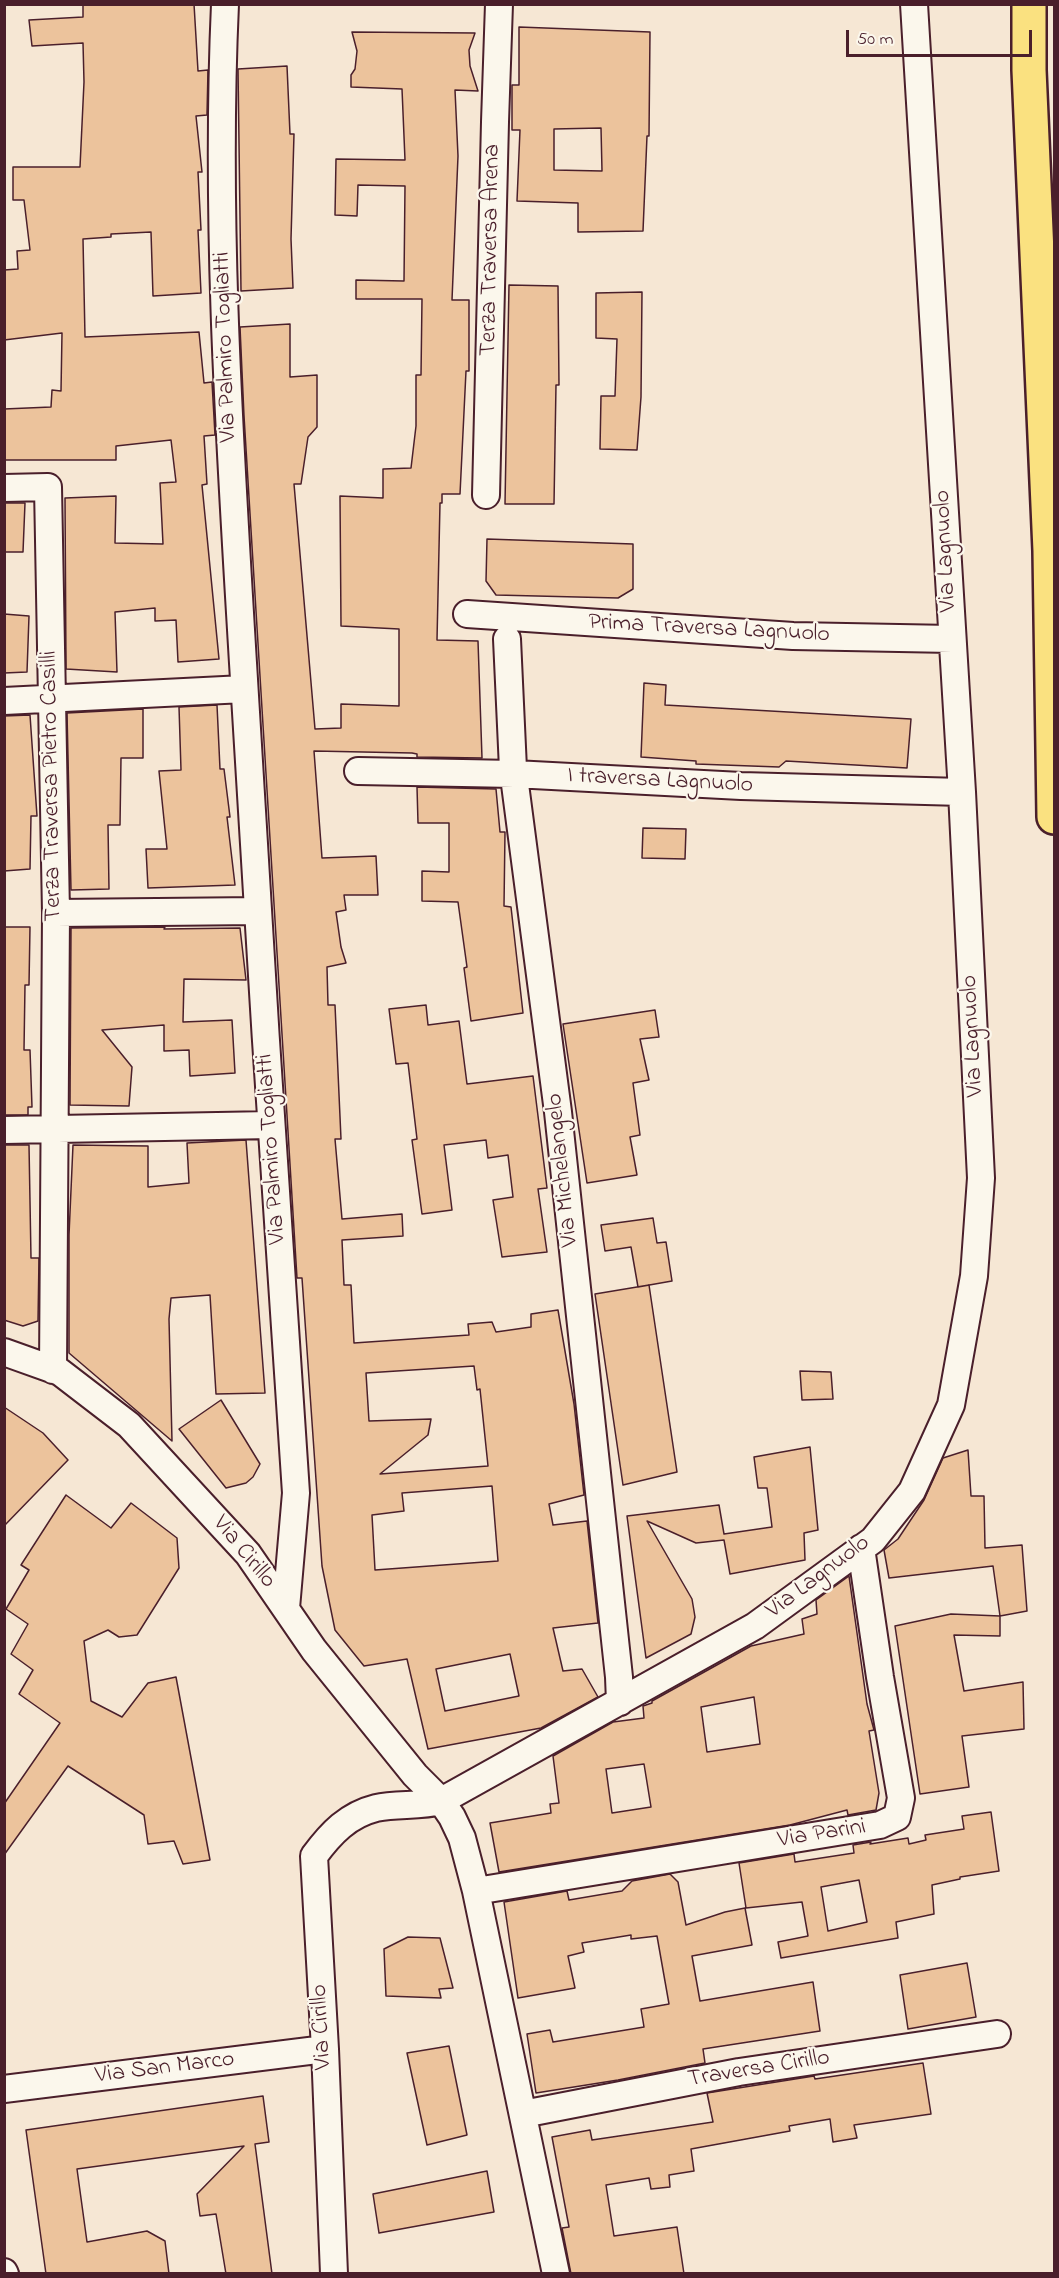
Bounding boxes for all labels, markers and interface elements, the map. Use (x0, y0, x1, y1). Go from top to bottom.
scale bar (849, 18, 1035, 56)
text: 50 m (857, 27, 894, 53)
street label: Terza Traversa Arena (476, 144, 508, 356)
street label: Via Palmiro Togliatti (209, 251, 245, 443)
street label: Via Lagnuolo (929, 489, 965, 613)
street label: Prima Traversa Lagnuolo (588, 609, 830, 651)
street label: Terza Traversa Pietro Casilli (36, 650, 70, 922)
street label: I traversa Lagnuolo (566, 763, 754, 801)
street label: Via Lagnuolo (956, 974, 992, 1098)
street label: Via Palmiro Togliatti (252, 1053, 294, 1245)
street label: Via Michelangelo (542, 1092, 586, 1248)
street label: Via Cirillo (205, 1511, 281, 1595)
street label: Via Lagnuolo (762, 1530, 876, 1626)
street label: Via Parini (776, 1814, 868, 1856)
street label: Via Cirillo (306, 1984, 340, 2070)
street label: Traversa Cirillo (686, 2045, 832, 2095)
street label: Via San Marco (94, 2046, 236, 2092)

